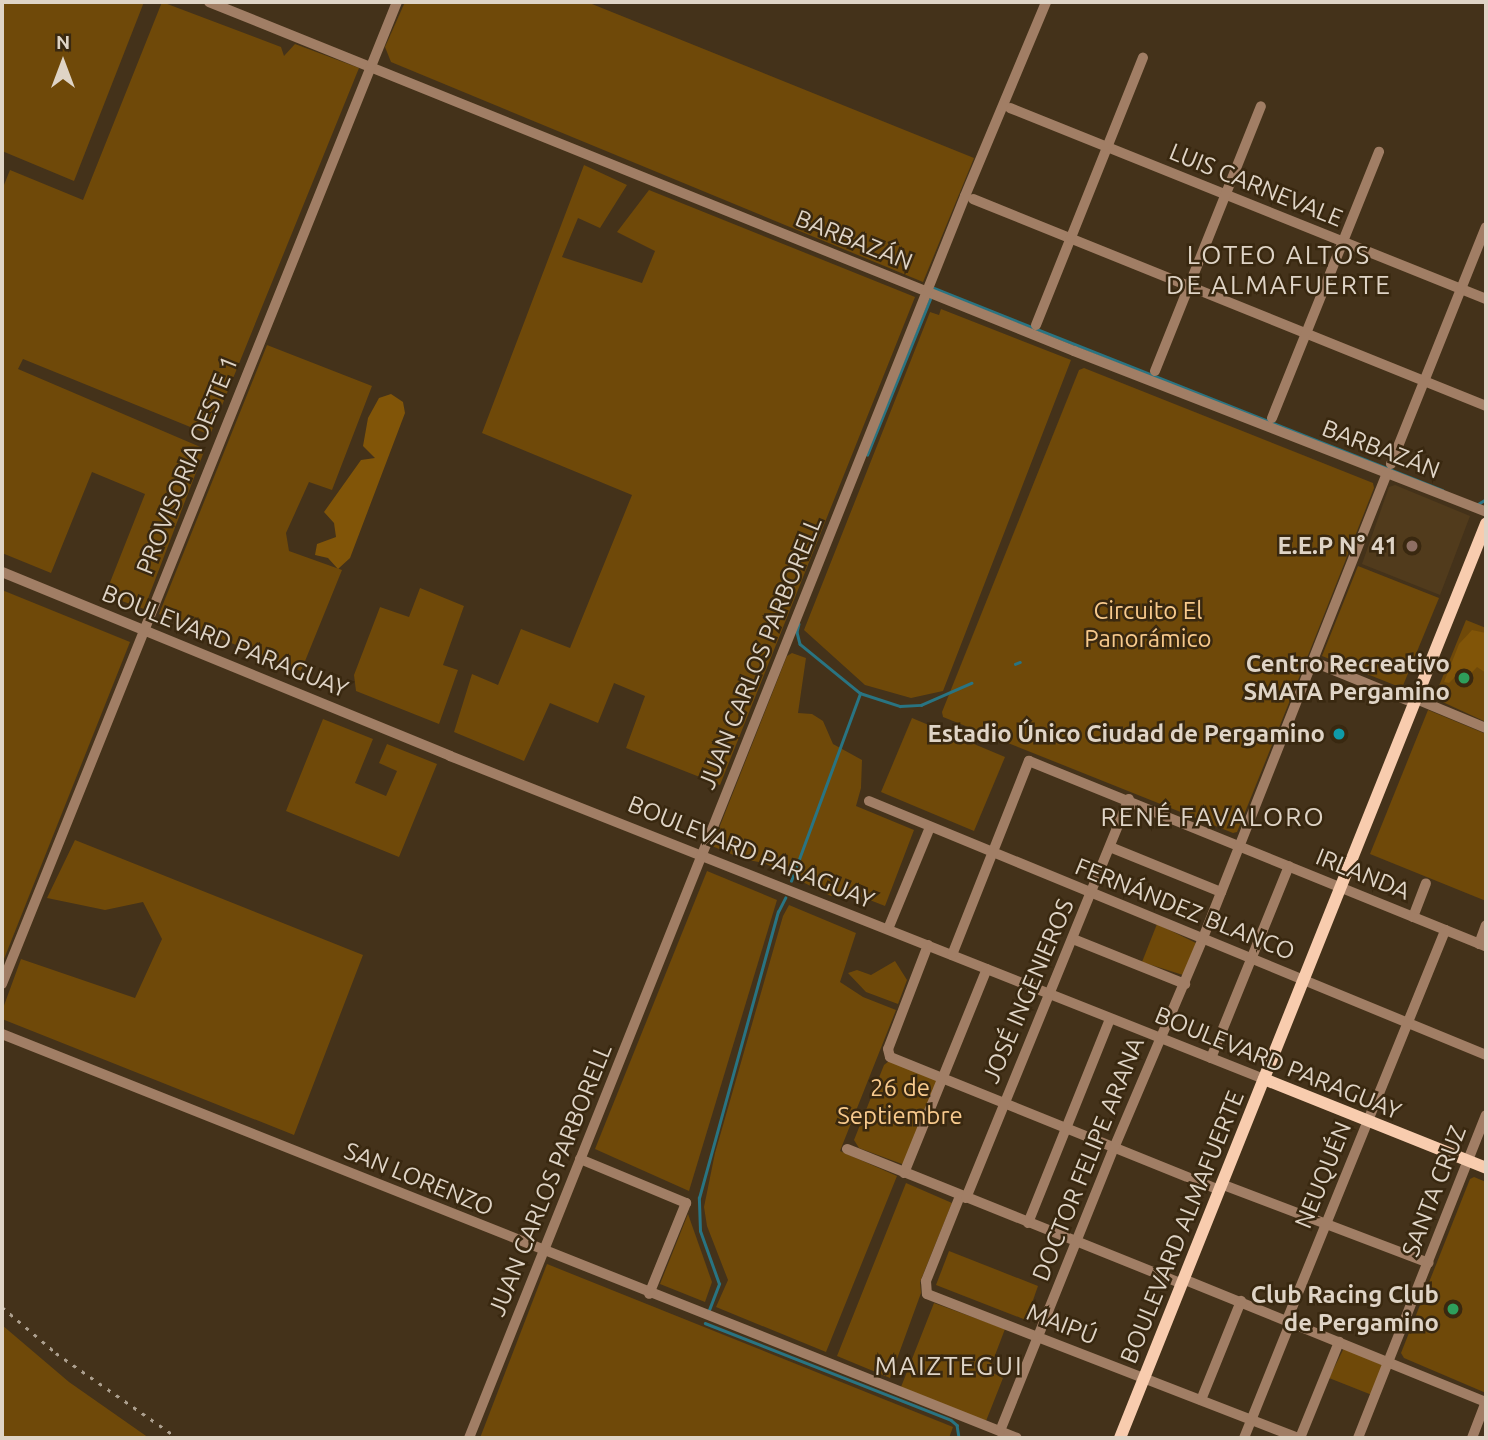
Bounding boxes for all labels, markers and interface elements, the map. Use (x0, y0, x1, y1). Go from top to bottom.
north arrow (28, 28, 98, 98)
text: N (56, 31, 70, 53)
street label: LUIS CARNEVALE (1165, 137, 1347, 233)
street label: BARBAZÁN (791, 203, 917, 277)
district label: LOTEO ALTOS DE ALMAFUERTE (1168, 239, 1390, 300)
street label: PROVISORIA OESTE 1 (130, 352, 244, 578)
street label: BARBAZÁN (1318, 413, 1444, 485)
street label: JUAN CARLOS PARBORELL (692, 513, 828, 793)
place label: E.E.P N° 41 (1277, 532, 1398, 560)
marker: E.E.P N° 41 (1404, 538, 1420, 554)
street label: BOULEVARD PARAGUAY (98, 578, 352, 704)
park label: Circuito El Panorámico (1084, 597, 1212, 653)
place label: Centro Recreativo SMATA Pergamino (1243, 650, 1450, 706)
marker: Centro Recreativo SMATA Pergamino (1456, 670, 1472, 686)
place label: Estadio Único Ciudad de Pergamino (927, 720, 1325, 748)
marker: Estadio Único Ciudad de Pergamino (1331, 726, 1347, 742)
street label: BOULEVARD PARAGUAY (624, 789, 878, 915)
district label: RENÉ FAVALORO (1102, 801, 1324, 833)
street label: IRLANDA (1312, 842, 1414, 906)
street label: FERNÁNDEZ BLANCO (1071, 852, 1299, 966)
street label: JOSÉ INGENIEROS (976, 894, 1080, 1088)
street label: BOULEVARD PARAGUAY (1151, 1000, 1405, 1126)
street label: DOCTOR FELIPE ARANA (1026, 1033, 1150, 1285)
street label: JUAN CARLOS PARBORELL (482, 1040, 618, 1320)
park label: 26 de Septiembre (837, 1074, 963, 1130)
street label: BOULEVARD ALMAFUERTE (1114, 1086, 1250, 1368)
street label: NEUQUÉN (1289, 1118, 1357, 1232)
street label: SANTA CRUZ (1396, 1121, 1472, 1261)
street label: SAN LORENZO (340, 1136, 498, 1222)
place label: Club Racing Club de Pergamino (1251, 1281, 1439, 1337)
street label: MAIPÚ (1023, 1297, 1101, 1351)
marker: Club Racing Club de Pergamino (1445, 1301, 1461, 1317)
district label: MAIZTEGUI (876, 1350, 1022, 1382)

